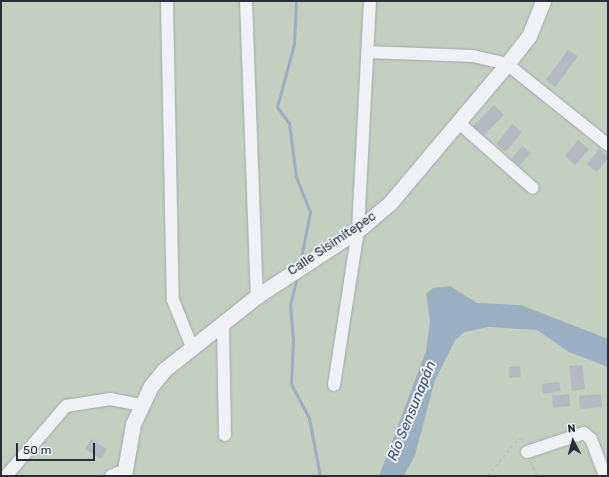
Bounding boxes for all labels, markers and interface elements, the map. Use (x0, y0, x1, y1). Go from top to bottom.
street label: Calle Sisimitepec (285, 209, 379, 279)
water label: Río Sensunapán (384, 359, 440, 463)
north arrow (553, 421, 593, 461)
text: N (567, 422, 576, 435)
scale bar (18, 435, 97, 461)
text: 50 m (23, 443, 51, 457)

